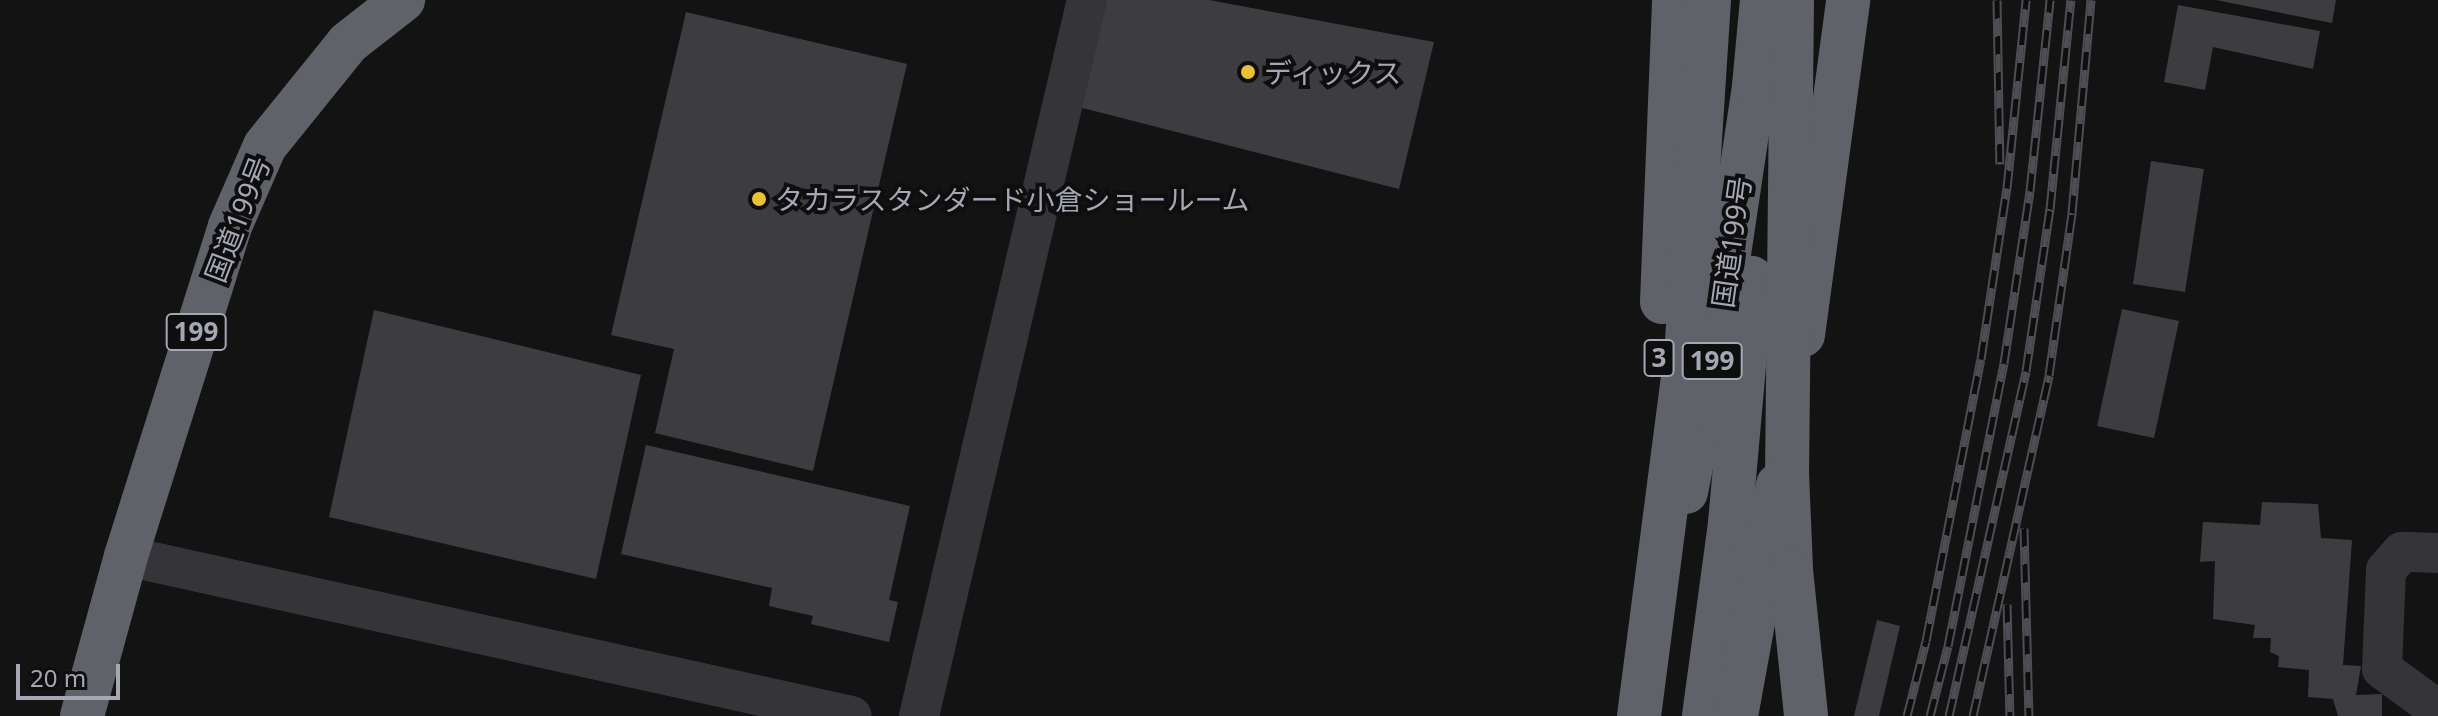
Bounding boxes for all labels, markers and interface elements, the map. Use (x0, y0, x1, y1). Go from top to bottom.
place label: ディックス (1264, 55, 1404, 89)
marker: ディックス (1239, 63, 1257, 81)
street label: 国道199号 (198, 151, 276, 287)
street label: 国道199号 (1705, 174, 1757, 310)
place label: タカラスタンダード小倉ショールーム (775, 182, 1251, 216)
marker: タカラスタンダード小倉ショールーム (750, 190, 768, 208)
road number: 199 (164, 310, 228, 354)
road number: 3 (1643, 336, 1675, 380)
road number: 199 (1680, 339, 1744, 383)
scale bar (20, 648, 124, 698)
text: 20 m (30, 661, 86, 694)

